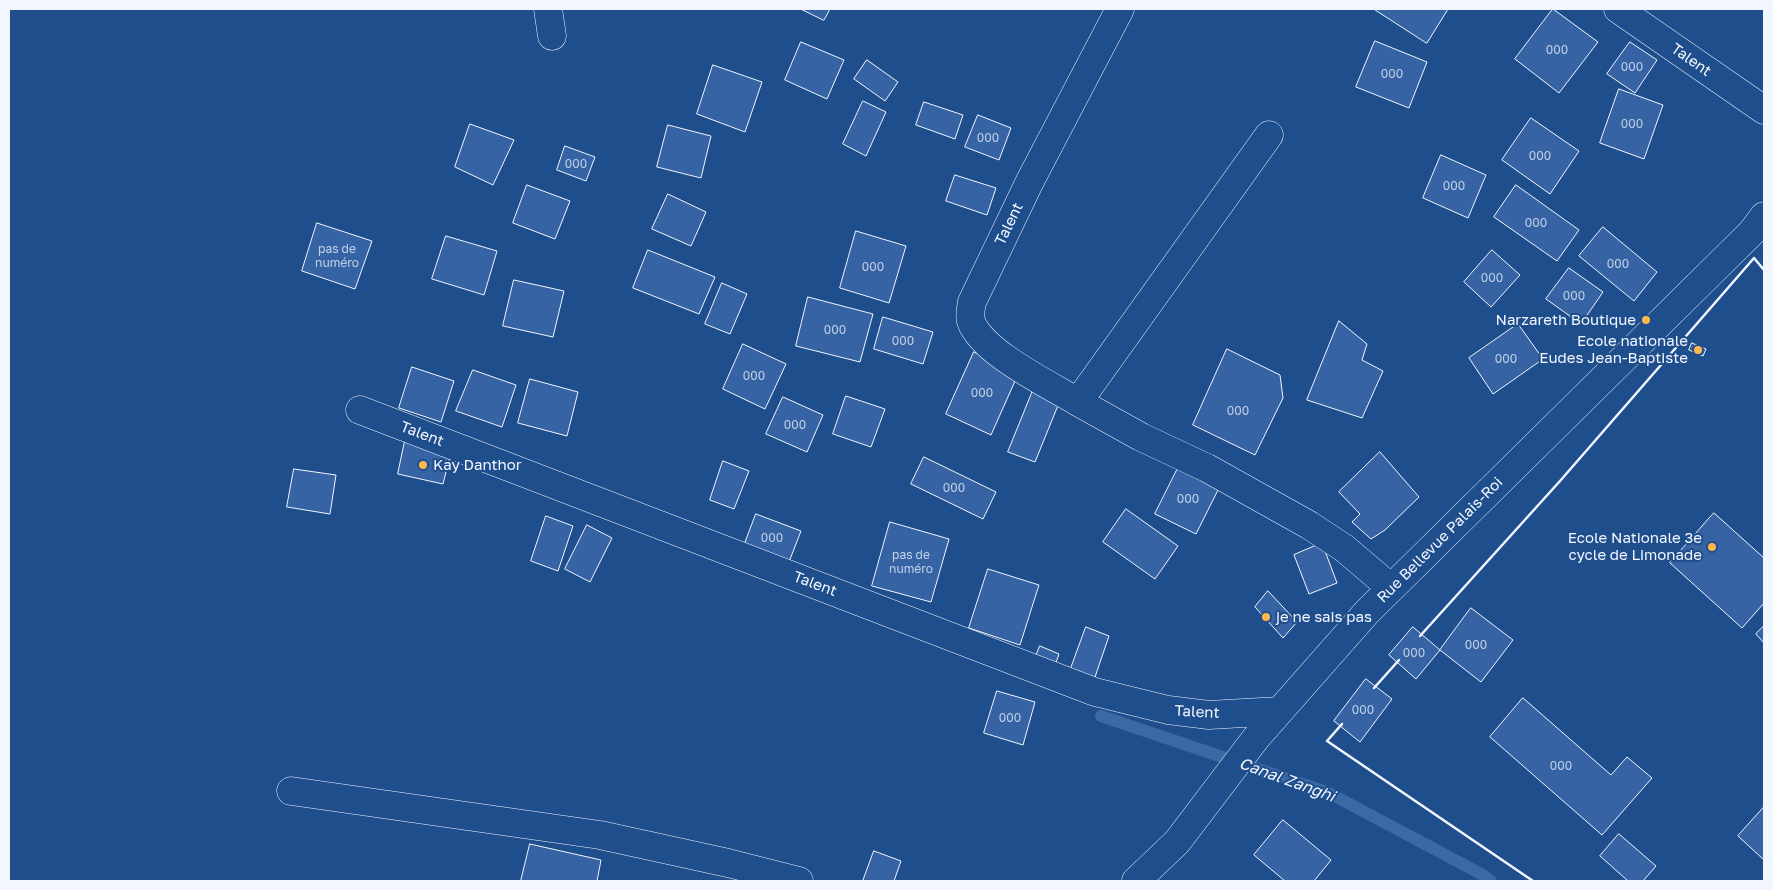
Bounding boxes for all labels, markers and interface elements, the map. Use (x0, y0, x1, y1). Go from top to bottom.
street label: Talent (1667, 40, 1715, 80)
house number: 000 (1546, 43, 1568, 57)
house number: 000 (1621, 60, 1643, 74)
house number: 000 (1381, 67, 1403, 81)
house number: 000 (1621, 117, 1643, 131)
house number: 000 (977, 131, 999, 145)
house number: 000 (1529, 149, 1551, 163)
house number: 000 (565, 157, 587, 171)
house number: 000 (1443, 179, 1465, 193)
street label: Talent (991, 200, 1027, 248)
house number: 000 (1525, 216, 1547, 230)
house number: pas de numéro (315, 242, 359, 270)
house number: 000 (1607, 257, 1629, 271)
house number: 000 (862, 260, 884, 274)
house number: 000 (1481, 271, 1503, 285)
house number: 000 (1563, 289, 1585, 303)
place label: Narzareth Boutique (1495, 311, 1636, 329)
marker: Narzareth Boutique (1640, 314, 1652, 326)
house number: 000 (824, 323, 846, 337)
place label: Ecole nationale Eudes Jean-Baptiste (1539, 332, 1688, 367)
house number: 000 (892, 334, 914, 348)
marker: Ecole nationale Eudes Jean-Baptiste (1692, 344, 1704, 356)
house number: 000 (1495, 352, 1517, 366)
house number: 000 (743, 369, 765, 383)
house number: 000 (971, 386, 993, 400)
house number: 000 (1227, 404, 1249, 418)
street label: Talent (398, 418, 446, 450)
house number: 000 (784, 418, 806, 432)
place label: Kay Danthor (433, 456, 522, 474)
marker: Kay Danthor (417, 459, 429, 471)
street label: Rue Bellevue Palais-Roi (1373, 473, 1507, 607)
house number: 000 (943, 481, 965, 495)
house number: 000 (1177, 492, 1199, 506)
place label: Ecole Nationale 3e cycle de Limonade (1568, 529, 1702, 564)
house number: 000 (761, 531, 783, 545)
marker: Ecole Nationale 3e cycle de Limonade (1706, 541, 1718, 553)
house number: pas de numéro (889, 548, 933, 576)
street label: Talent (791, 568, 839, 600)
place label: je ne sais pas (1276, 608, 1372, 626)
marker: je ne sais pas (1260, 611, 1272, 623)
house number: 000 (1465, 638, 1487, 652)
house number: 000 (1403, 646, 1425, 660)
street label: Talent (1174, 702, 1220, 722)
house number: 000 (1352, 703, 1374, 717)
house number: 000 (999, 711, 1021, 725)
water label: Canal Zanghi (1237, 754, 1337, 806)
house number: 000 (1550, 759, 1572, 773)

